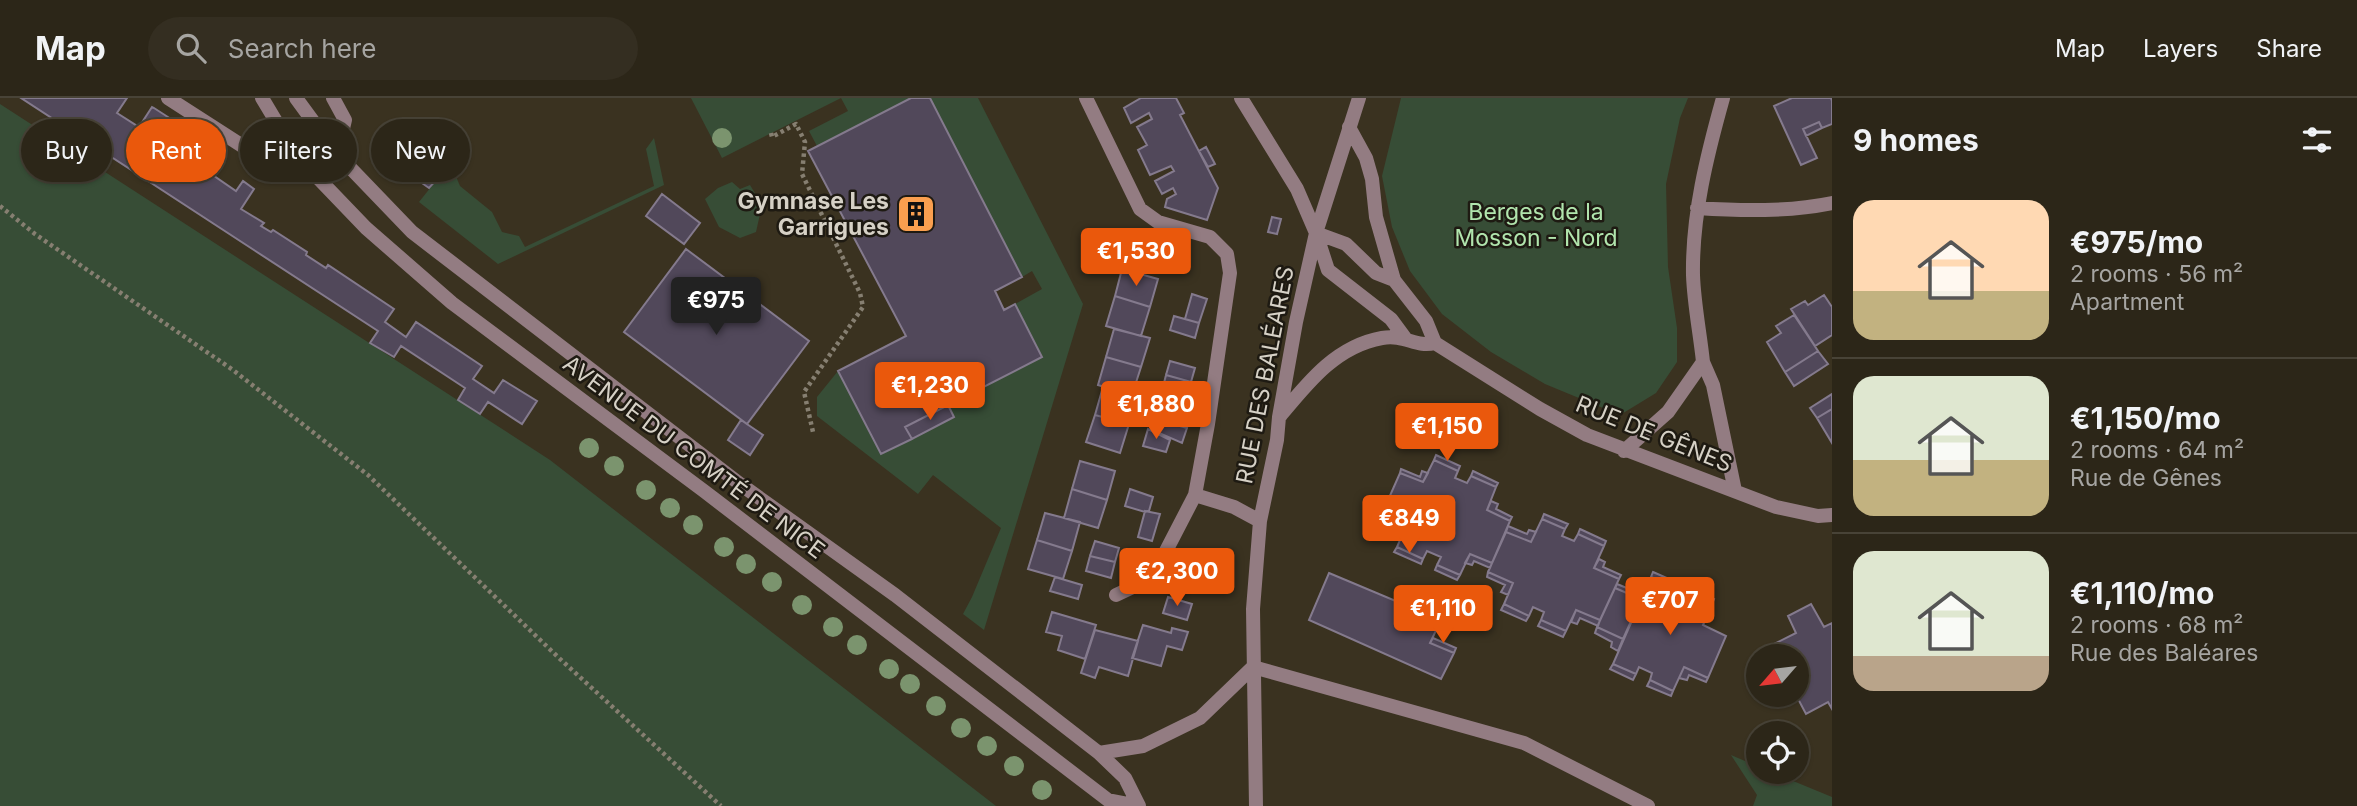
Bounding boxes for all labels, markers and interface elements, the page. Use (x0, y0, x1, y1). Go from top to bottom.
search box (148, 17, 638, 80)
text: Map (35, 28, 106, 68)
icon: search (172, 29, 210, 67)
text: Search here (228, 33, 376, 64)
text: Map (2055, 34, 2105, 63)
text: Layers (2143, 34, 2218, 63)
text: Share (2256, 34, 2322, 63)
chip: Buy (21, 119, 112, 182)
chip: Rent (126, 119, 226, 182)
chip: Filters (240, 119, 357, 182)
chip: New (371, 119, 470, 182)
icon: filters (2298, 121, 2336, 159)
text: 9 homes (1853, 122, 1979, 158)
place label: Gymnase Les Garrigues (738, 187, 889, 241)
building icon: Gymnase Les Garrigues (895, 193, 937, 235)
park label: Berges de la Mosson - Nord (1454, 198, 1618, 252)
text: €975/mo (2070, 224, 2203, 260)
pin: €1,530 (1079, 228, 1193, 288)
icon: home (1909, 228, 1993, 312)
text: €1,530 (1097, 237, 1175, 265)
text: 2 rooms · 56 m² (2070, 260, 2243, 288)
street label: RUE DES BALÉARES (1230, 264, 1300, 486)
pin: €975 (675, 278, 757, 337)
text: €975 (687, 286, 745, 314)
text: Apartment (2070, 288, 2184, 316)
street label: AVENUE DU COMTÉ DE NICE (558, 349, 830, 565)
pin: €1,230 (873, 362, 987, 422)
text: €1,230 (891, 371, 969, 399)
pin: €1,880 (1099, 382, 1213, 441)
text: €1,880 (1117, 390, 1195, 418)
street label: RUE DE GÊNES (1572, 390, 1736, 478)
text: €1,150/mo (2070, 400, 2221, 436)
pin: €1,150 (1390, 404, 1504, 463)
icon: home (1909, 404, 1993, 488)
text: €1,150 (1411, 412, 1483, 440)
text: 2 rooms · 64 m² (2070, 436, 2244, 464)
text: Rue de Gênes (2070, 464, 2222, 492)
pin: €849 (1368, 496, 1450, 555)
text: €849 (1378, 504, 1440, 532)
pin: €2,300 (1120, 548, 1234, 608)
text: €2,300 (1135, 557, 1219, 585)
text: €1,110/mo (2070, 575, 2214, 611)
pin: €707 (1629, 578, 1711, 637)
icon: home (1909, 579, 1993, 663)
pin: €1,110 (1386, 586, 1500, 645)
text: €707 (1641, 586, 1699, 614)
text: €1,110 (1410, 594, 1476, 622)
text: 2 rooms · 68 m² (2070, 611, 2243, 639)
text: Rue des Baléares (2070, 639, 2258, 667)
north arrow (1746, 644, 1810, 707)
map controls (1746, 644, 1809, 784)
button: locate (1746, 721, 1809, 784)

